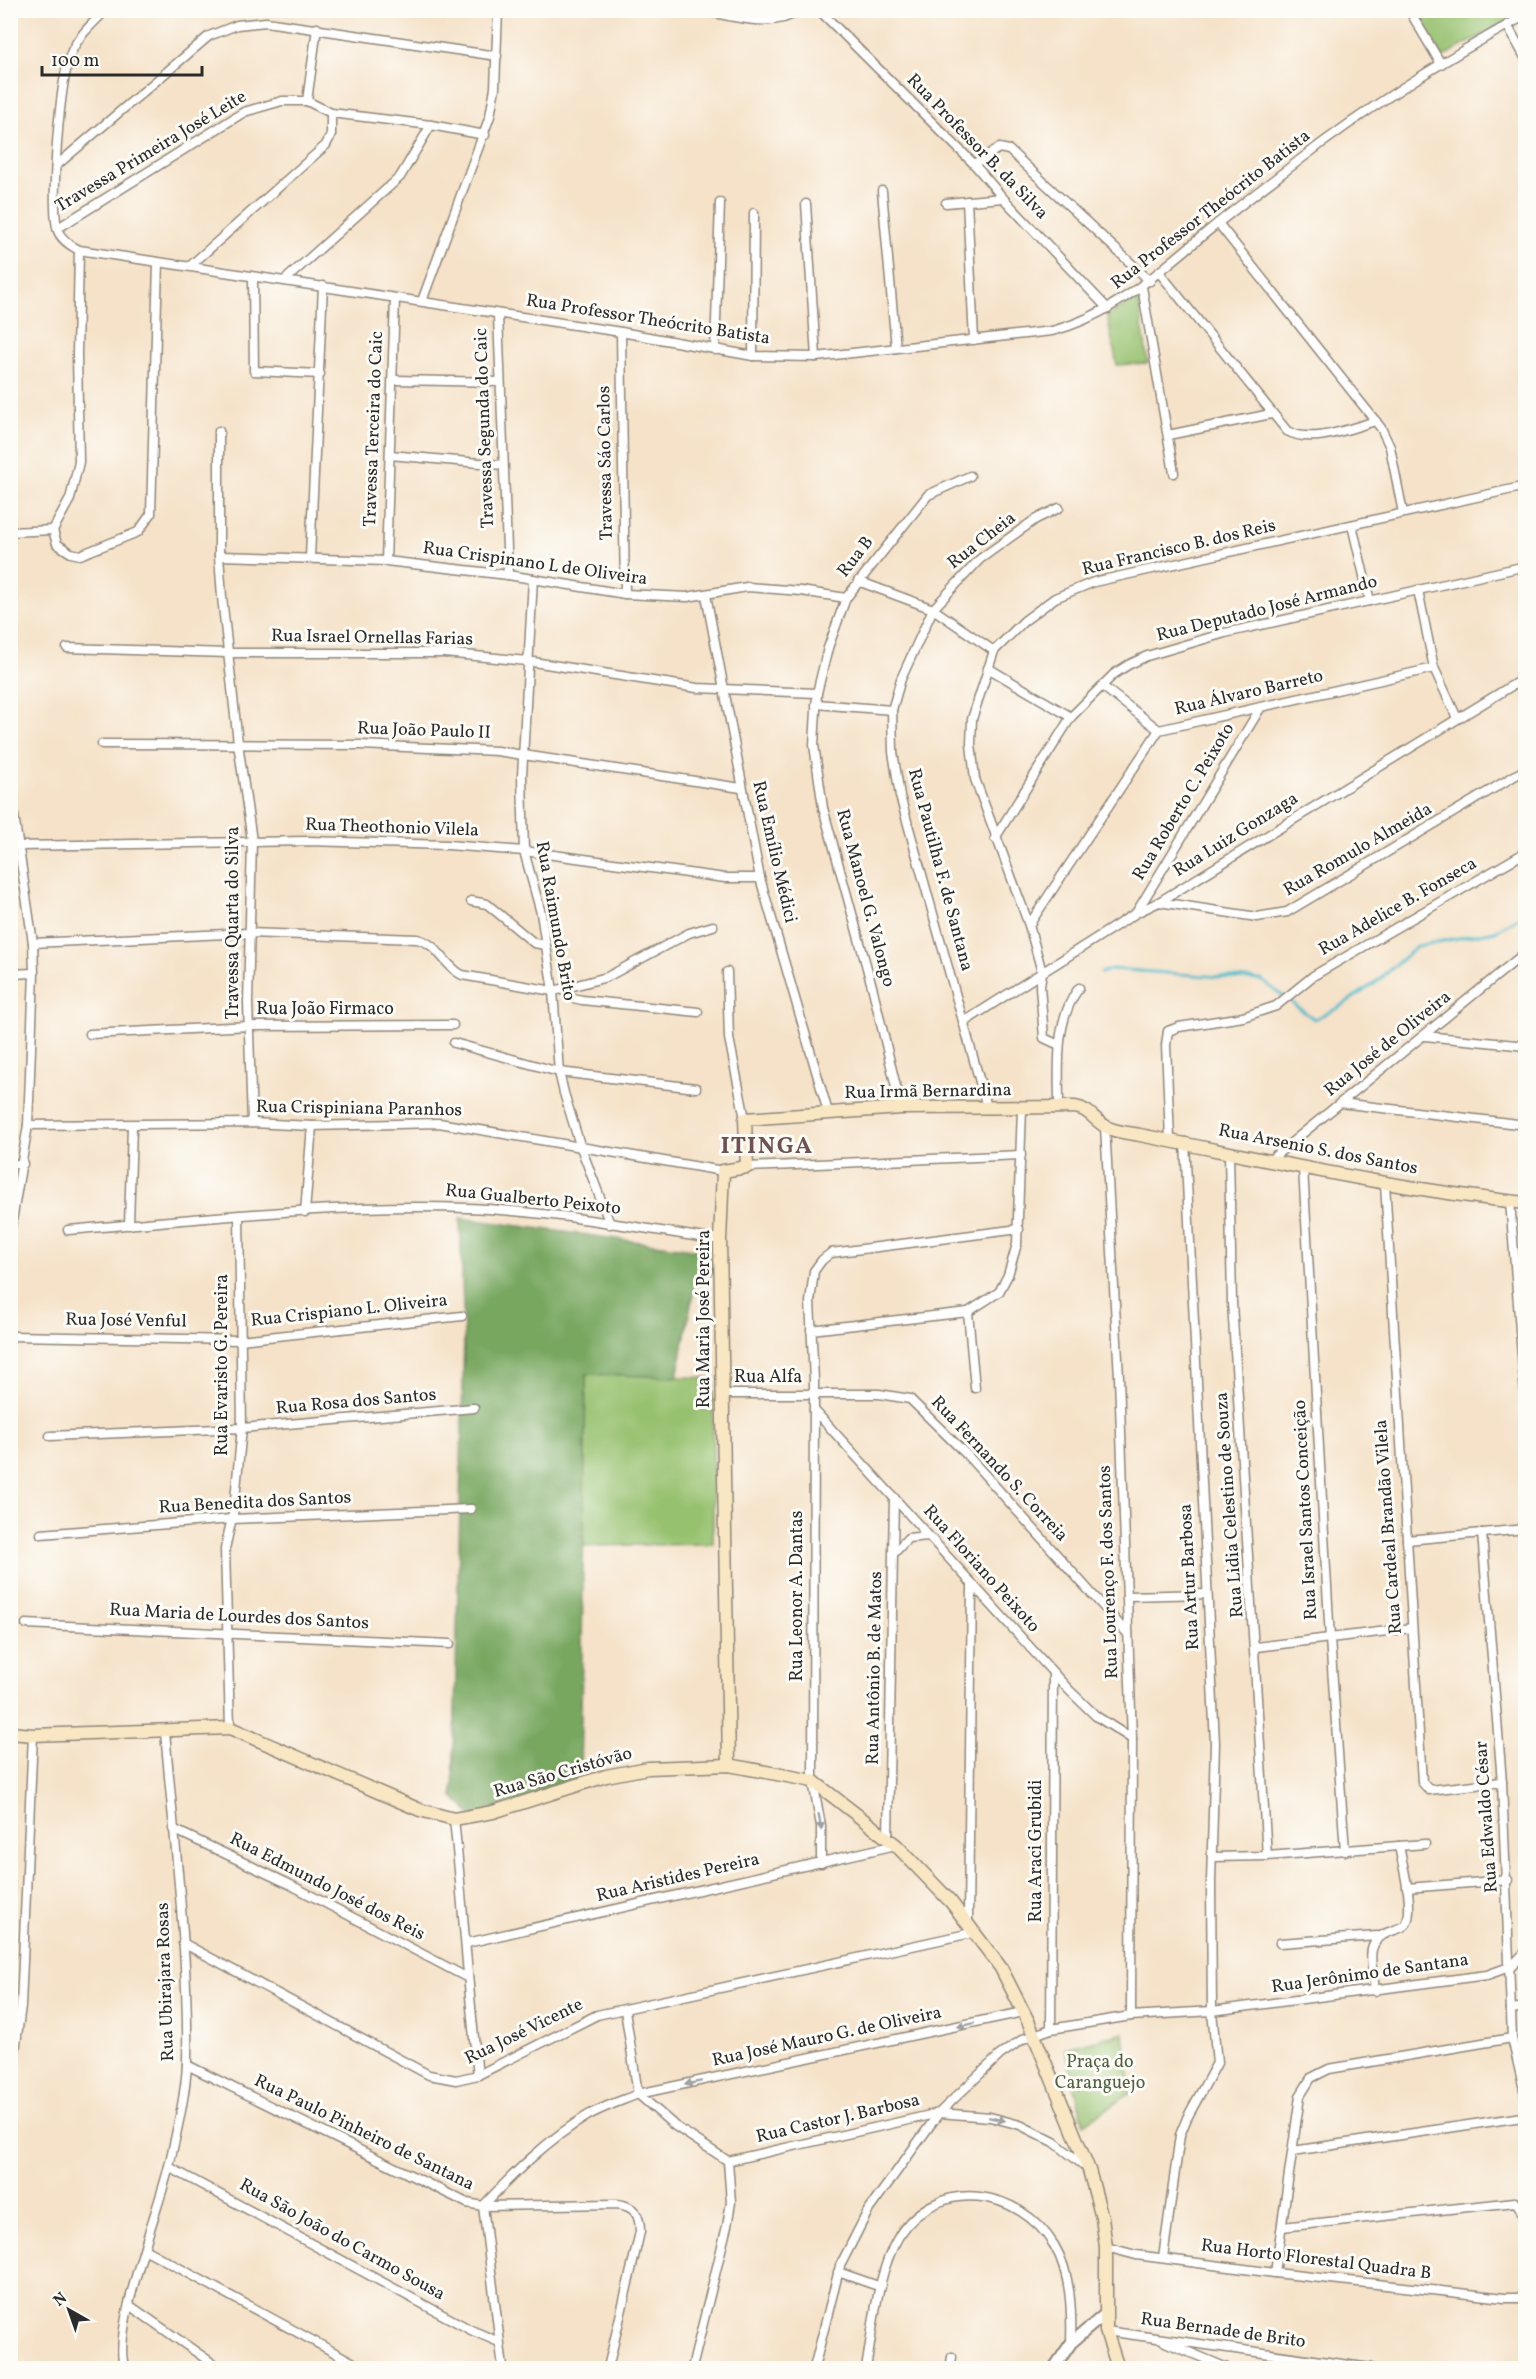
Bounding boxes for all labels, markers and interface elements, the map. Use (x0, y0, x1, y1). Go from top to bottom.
scale bar (42, 39, 202, 77)
text: 100 m (51, 49, 100, 74)
street label: Rua Professor B. da Silva (900, 68, 1054, 226)
street label: Travessa Primeira José Leite (51, 85, 251, 219)
street label: Rua Professor Theócrito Batista (1106, 124, 1316, 296)
street label: Rua Professor Theócrito Batista (524, 288, 772, 352)
street label: Travessa Segunda do Caic (469, 327, 501, 529)
street label: Travessa Terceira do Caic (358, 331, 390, 527)
street label: Travessa Sáo Carlos (592, 385, 620, 541)
street label: Rua Cheia (943, 506, 1021, 576)
street label: Rua Francisco B. dos Reis (1080, 514, 1278, 582)
street label: Rua B (832, 531, 880, 583)
street label: Rua Crispinano L de Oliveira (421, 536, 649, 592)
street label: Rua Deputado José Armando (1154, 569, 1380, 649)
street label: Rua Israel Ornellas Farias (271, 624, 473, 652)
street label: Rua Álvaro Barreto (1172, 664, 1326, 722)
street label: Rua João Paulo II (357, 716, 491, 746)
street label: Rua Roberto C. Peixoto (1127, 719, 1241, 885)
street label: Rua Pautilha F. de Santana (901, 766, 979, 974)
street label: Rua Emílio Médici (745, 778, 803, 926)
street label: Rua Luiz Gonzaga (1169, 787, 1303, 883)
street label: Rua Romulo Almeida (1279, 797, 1437, 903)
street label: Rua Manoel G. Valongo (829, 806, 901, 990)
street label: Rua Theothonio Vilela (305, 812, 479, 844)
street label: Travessa Quarta do Silva (221, 827, 246, 1019)
street label: Rua Raimundo Brito (529, 839, 581, 1003)
street label: Rua Adelice B. Fonseca (1314, 851, 1482, 963)
street label: Rua José de Oliveira (1319, 985, 1457, 1103)
street label: Rua João Firmaco (256, 997, 394, 1022)
street label: Rua Irmã Bernardina (844, 1078, 1012, 1106)
street label: Rua Crispiniana Paranhos (256, 1095, 462, 1123)
street label: Rua Arsenio S. dos Santos (1216, 1118, 1420, 1182)
district label: ITINGA (720, 1130, 814, 1164)
street label: Rua Gualberto Peixoto (444, 1178, 622, 1222)
street label: Rua Maria José Pereira (692, 1230, 717, 1408)
street label: Rua Evaristo G. Pereira (210, 1274, 235, 1456)
street label: Rua Crispiano L. Oliveira (249, 1288, 449, 1334)
street label: Rua José Venful (65, 1307, 187, 1335)
street label: Rua Alfa (734, 1365, 802, 1390)
street label: Rua Rosa dos Santos (275, 1383, 437, 1421)
street label: Rua Fernando S. Correia (925, 1391, 1073, 1547)
street label: Rua Lidia Celestino de Souza (1210, 1391, 1250, 1619)
street label: Rua Israel Santos Conceição (1288, 1399, 1324, 1621)
street label: Rua Cardeal Brandão Vilela (1369, 1419, 1409, 1635)
street label: Rua Lourenço F. dos Santos (1093, 1465, 1125, 1679)
street label: Rua Benedita dos Santos (158, 1485, 352, 1521)
street label: Rua Floriano Peixoto (917, 1500, 1045, 1638)
street label: Rua Artur Barbosa (1174, 1503, 1206, 1651)
street label: Rua Leonor A. Dantas (785, 1510, 810, 1682)
street label: Rua Antônio B. de Matos (861, 1571, 889, 1765)
street label: Rua Maria de Lourdes dos Santos (109, 1598, 369, 1636)
street label: Rua Edwaldo César (1469, 1740, 1505, 1894)
street label: Rua São Cristóvão (491, 1741, 635, 1805)
street label: Rua Araci Grubidi (1024, 1780, 1049, 1922)
one-way arrow (815, 1812, 824, 1831)
street label: Rua Edmundo José dos Reis (225, 1827, 429, 1947)
street label: Rua Aristides Pereira (594, 1847, 762, 1909)
street label: Rua Ubirajara Rosas (151, 1902, 181, 2062)
street label: Rua Jerônimo de Santana (1270, 1948, 1470, 2000)
street label: Rua José Vicente (461, 1993, 587, 2071)
street label: Rua José Mauro G. de Oliveira (710, 2000, 944, 2074)
one-way arrow (957, 2020, 975, 2030)
park label: Praça do Caranguejo (1055, 2050, 1145, 2096)
street label: Rua Paulo Pinheiro de Santana (250, 2069, 478, 2197)
one-way arrow (684, 2078, 702, 2088)
street label: Rua Castor J. Barbosa (754, 2088, 922, 2150)
one-way arrow (988, 2115, 1007, 2124)
street label: Rua São João do Carmo Sousa (235, 2173, 449, 2307)
street label: Rua Horto Florestal Quadra B (1199, 2233, 1433, 2287)
north arrow (39, 2280, 99, 2340)
text: N (49, 2288, 72, 2312)
street label: Rua Bernade de Brito (1139, 2307, 1307, 2355)

